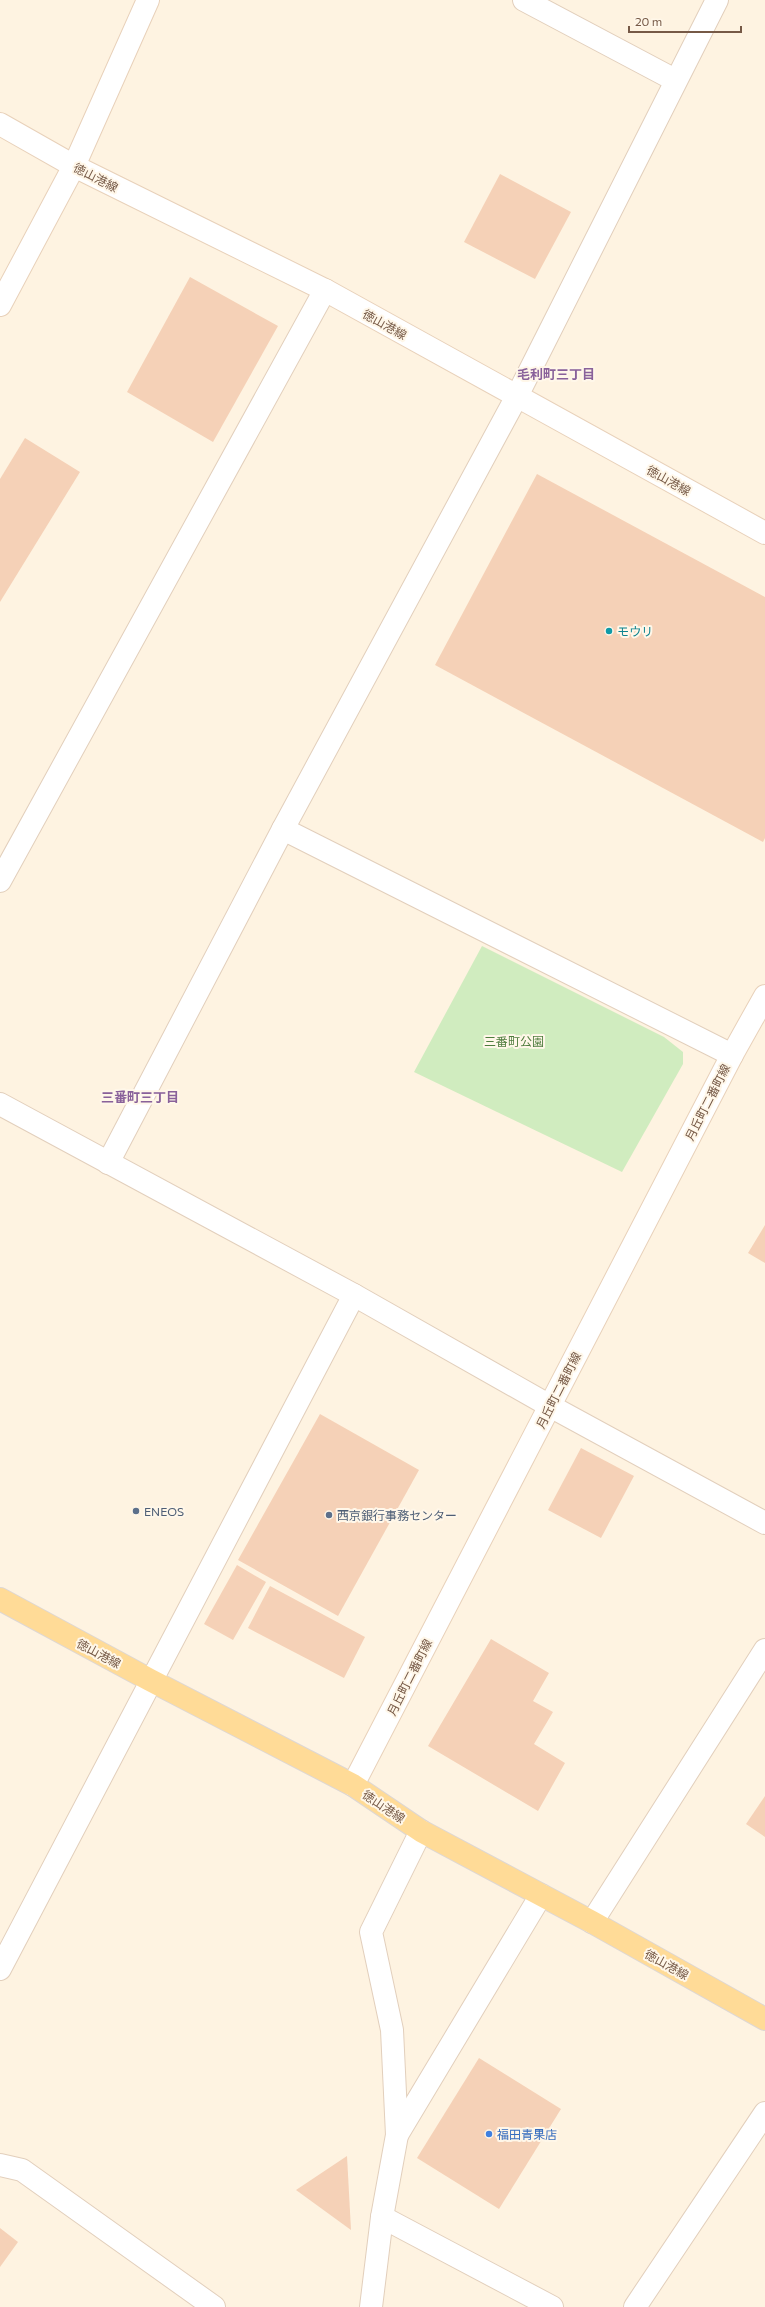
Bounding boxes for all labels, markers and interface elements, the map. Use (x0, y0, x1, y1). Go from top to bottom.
scale bar (629, 8, 741, 34)
text: 20 m (635, 14, 662, 28)
street label: 徳山港線 (71, 160, 121, 194)
street label: 徳山港線 (361, 306, 409, 342)
district label: 毛利町三丁目 (517, 366, 595, 382)
street label: 徳山港線 (645, 462, 693, 498)
place label: モウリ (617, 624, 653, 638)
marker: モウリ (604, 626, 614, 636)
park label: 三番町公園 (484, 1034, 544, 1048)
street label: 月丘町二番町線 (682, 1061, 732, 1143)
district label: 三番町三丁目 (101, 1089, 179, 1105)
street label: 月丘町二番町線 (533, 1349, 583, 1431)
place label: ENEOS (144, 1504, 184, 1518)
marker: ENEOS (131, 1506, 141, 1516)
place label: 西京銀行事務センター (337, 1508, 457, 1522)
marker: 西京銀行事務センター (324, 1510, 334, 1520)
street label: 徳山港線 (75, 1636, 123, 1670)
street label: 月丘町二番町線 (384, 1636, 434, 1718)
street label: 徳山港線 (360, 1787, 408, 1825)
street label: 徳山港線 (643, 1946, 691, 1982)
place label: 福田青果店 (497, 2127, 557, 2141)
marker: 福田青果店 (484, 2129, 494, 2139)

